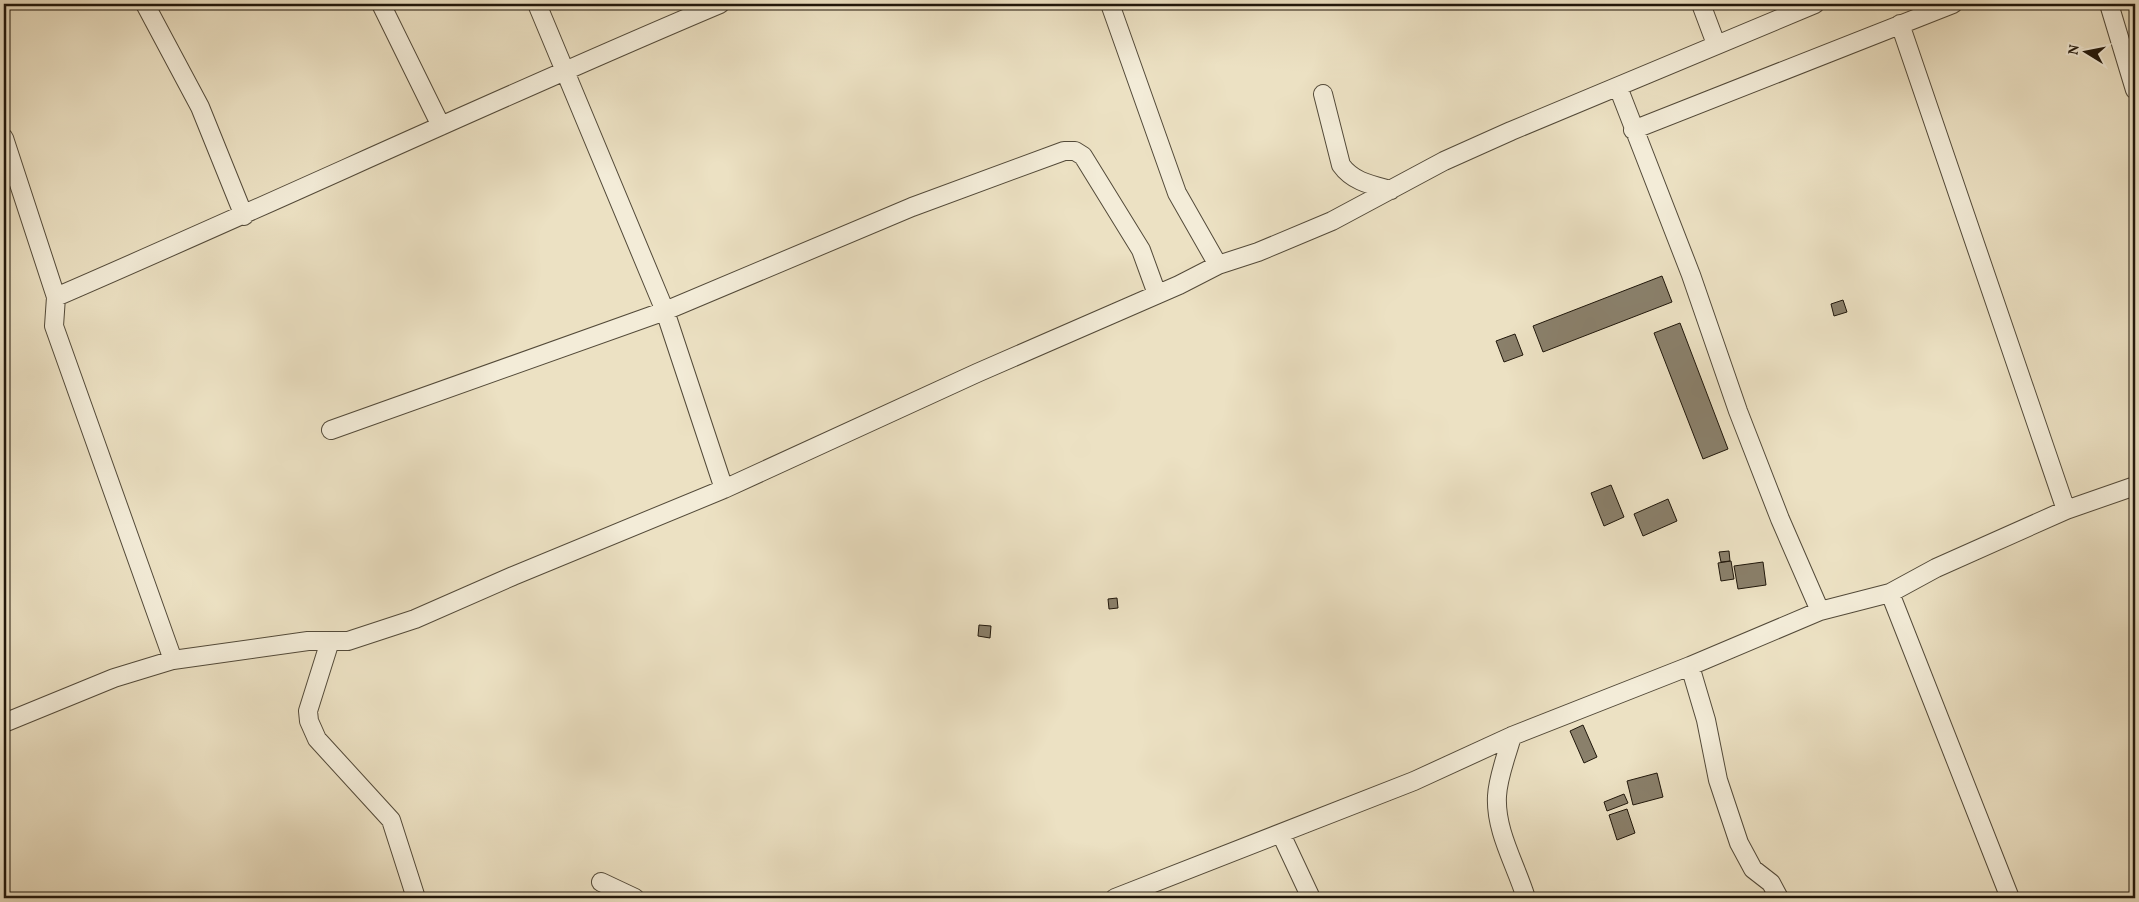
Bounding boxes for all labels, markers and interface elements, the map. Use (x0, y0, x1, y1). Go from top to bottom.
north arrow (2062, 28, 2112, 78)
text: N (2064, 43, 2085, 57)

